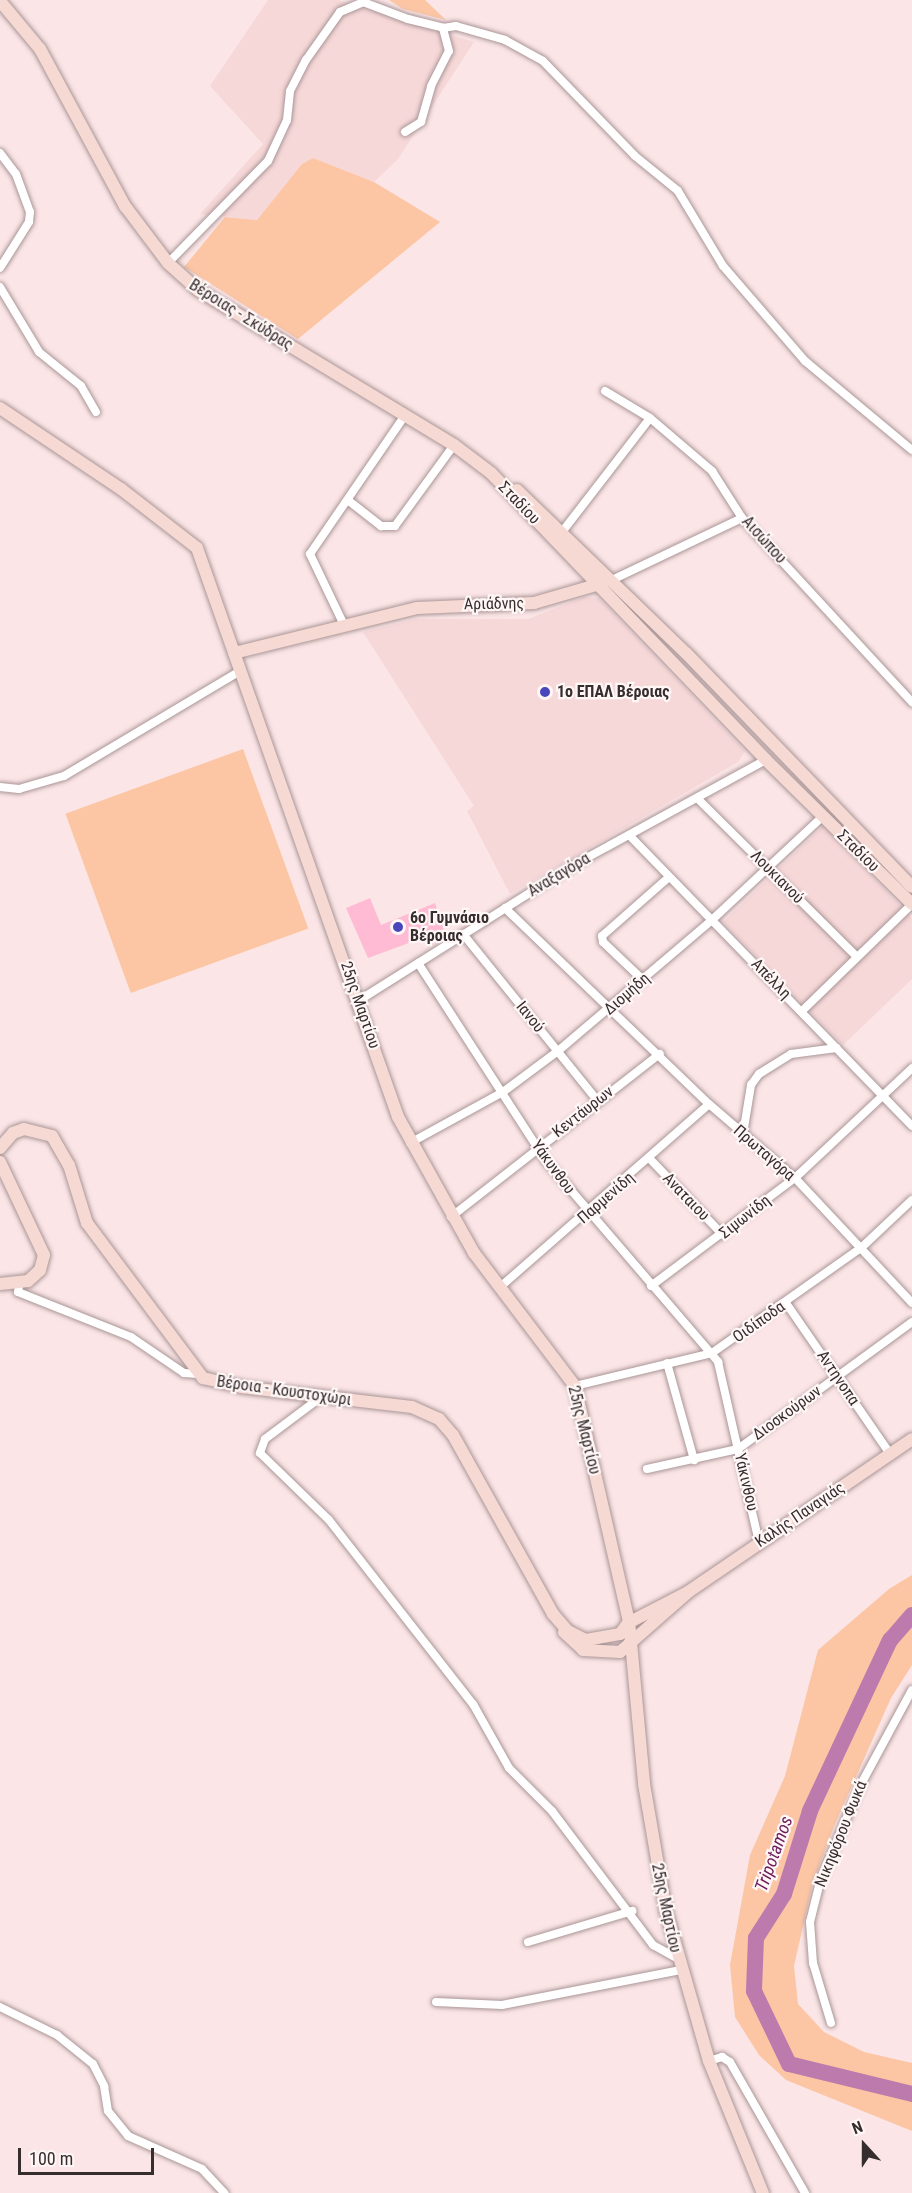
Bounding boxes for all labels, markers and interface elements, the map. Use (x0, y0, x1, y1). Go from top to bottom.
street label: Βέροιας - Σκύδρας (186, 275, 296, 355)
street label: Σταδίου (494, 478, 544, 528)
street label: Αισώπου (738, 512, 790, 568)
street label: Αριάδνης (464, 594, 524, 614)
place label: 1ο ΕΠΑΛ Βέροιας (557, 682, 669, 702)
marker: 1ο ΕΠΑΛ Βέροιας (538, 685, 552, 699)
street label: Σταδίου (833, 826, 883, 876)
street label: Λουκιανού (746, 846, 808, 908)
street label: Αναξαγόρα (524, 849, 594, 901)
place label: 6ο Γυμνάσιο Βέροιας (410, 908, 489, 946)
marker: 6ο Γυμνάσιο Βέροιας (391, 920, 405, 934)
street label: Απέλλη (747, 955, 795, 1003)
street label: 25ης Μαρτίου (336, 959, 384, 1051)
street label: Διομήδη (600, 969, 654, 1019)
street label: Ιανού (512, 998, 548, 1036)
street label: Κεντάυρων (549, 1082, 617, 1142)
street label: Πρωταγόρα (729, 1121, 799, 1185)
street label: Υάκυνθου (527, 1136, 579, 1198)
street label: Παρμενίδη (574, 1168, 638, 1228)
street label: Αναταιου (659, 1169, 713, 1225)
street label: Σιμωνίδη (716, 1191, 774, 1243)
street label: Οιδίποδα (729, 1297, 789, 1347)
street label: Αντηνοπα (813, 1347, 863, 1409)
street label: Βέροια - Κουστοχώρι (215, 1372, 353, 1410)
street label: Διοσκούρων (749, 1382, 825, 1444)
street label: 25ης Μαρτίου (564, 1384, 604, 1476)
street label: Υάκινθου (730, 1451, 762, 1513)
street label: Καλής Παναγιάς (752, 1478, 848, 1552)
street label: Νικηφόρου Φωκά (811, 1778, 871, 1890)
water label: Tripotamos (750, 1813, 798, 1895)
street label: 25ης Μαρτίου (647, 1862, 685, 1954)
north arrow (834, 2115, 894, 2175)
text: N (849, 2117, 865, 2138)
scale bar (21, 2136, 158, 2174)
text: 100 m (29, 2148, 73, 2169)

